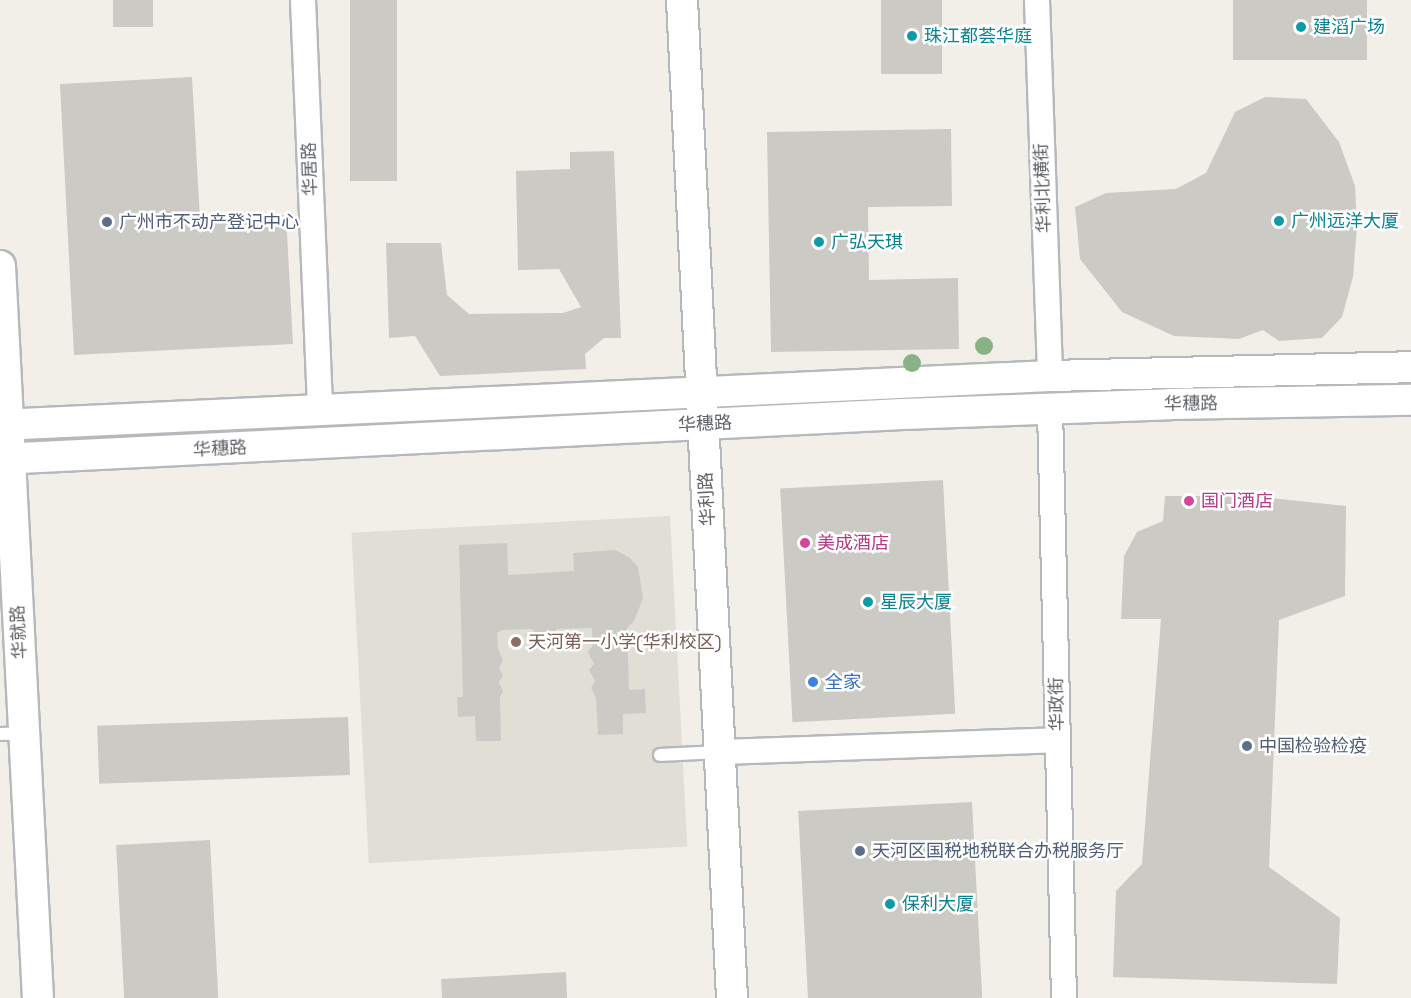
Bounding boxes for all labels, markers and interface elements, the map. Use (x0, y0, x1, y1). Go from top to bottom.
place label: 建滔广场 (1313, 16, 1385, 38)
marker: 建滔广场 (1294, 20, 1308, 34)
place label: 珠江都荟华庭 (924, 25, 1032, 47)
marker: 珠江都荟华庭 (905, 29, 919, 43)
street label: 华居路 (298, 142, 322, 196)
street label: 华利北横街 (1031, 143, 1055, 233)
place label: 广州远洋大厦 (1291, 210, 1399, 232)
place label: 广州市不动产登记中心 (119, 211, 299, 233)
marker: 广州远洋大厦 (1272, 214, 1286, 228)
marker: 广州市不动产登记中心 (100, 215, 114, 229)
place label: 广弘天琪 (831, 231, 903, 253)
marker: 广弘天琪 (812, 235, 826, 249)
street label: 华穗路 (1164, 393, 1218, 415)
street label: 华穗路 (677, 412, 733, 436)
street label: 华穗路 (192, 437, 248, 461)
street label: 华利路 (695, 471, 719, 527)
place label: 国门酒店 (1201, 490, 1273, 512)
marker: 国门酒店 (1182, 494, 1196, 508)
place label: 美成酒店 (817, 532, 889, 554)
marker: 美成酒店 (798, 536, 812, 550)
place label: 星辰大厦 (880, 591, 952, 613)
marker: 星辰大厦 (861, 595, 875, 609)
street label: 华就路 (7, 604, 31, 660)
place label: 天河第一小学(华利校区) (528, 631, 722, 653)
marker: 天河第一小学(华利校区) (509, 635, 523, 649)
place label: 全家 (825, 671, 861, 693)
marker: 全家 (806, 675, 820, 689)
street label: 华政街 (1046, 677, 1068, 731)
place label: 中国检验检疫 (1259, 735, 1367, 757)
marker: 中国检验检疫 (1240, 739, 1254, 753)
place label: 天河区国税地税联合办税服务厅 (872, 840, 1124, 862)
marker: 天河区国税地税联合办税服务厅 (853, 844, 867, 858)
place label: 保利大厦 (902, 893, 974, 915)
marker: 保利大厦 (883, 897, 897, 911)

